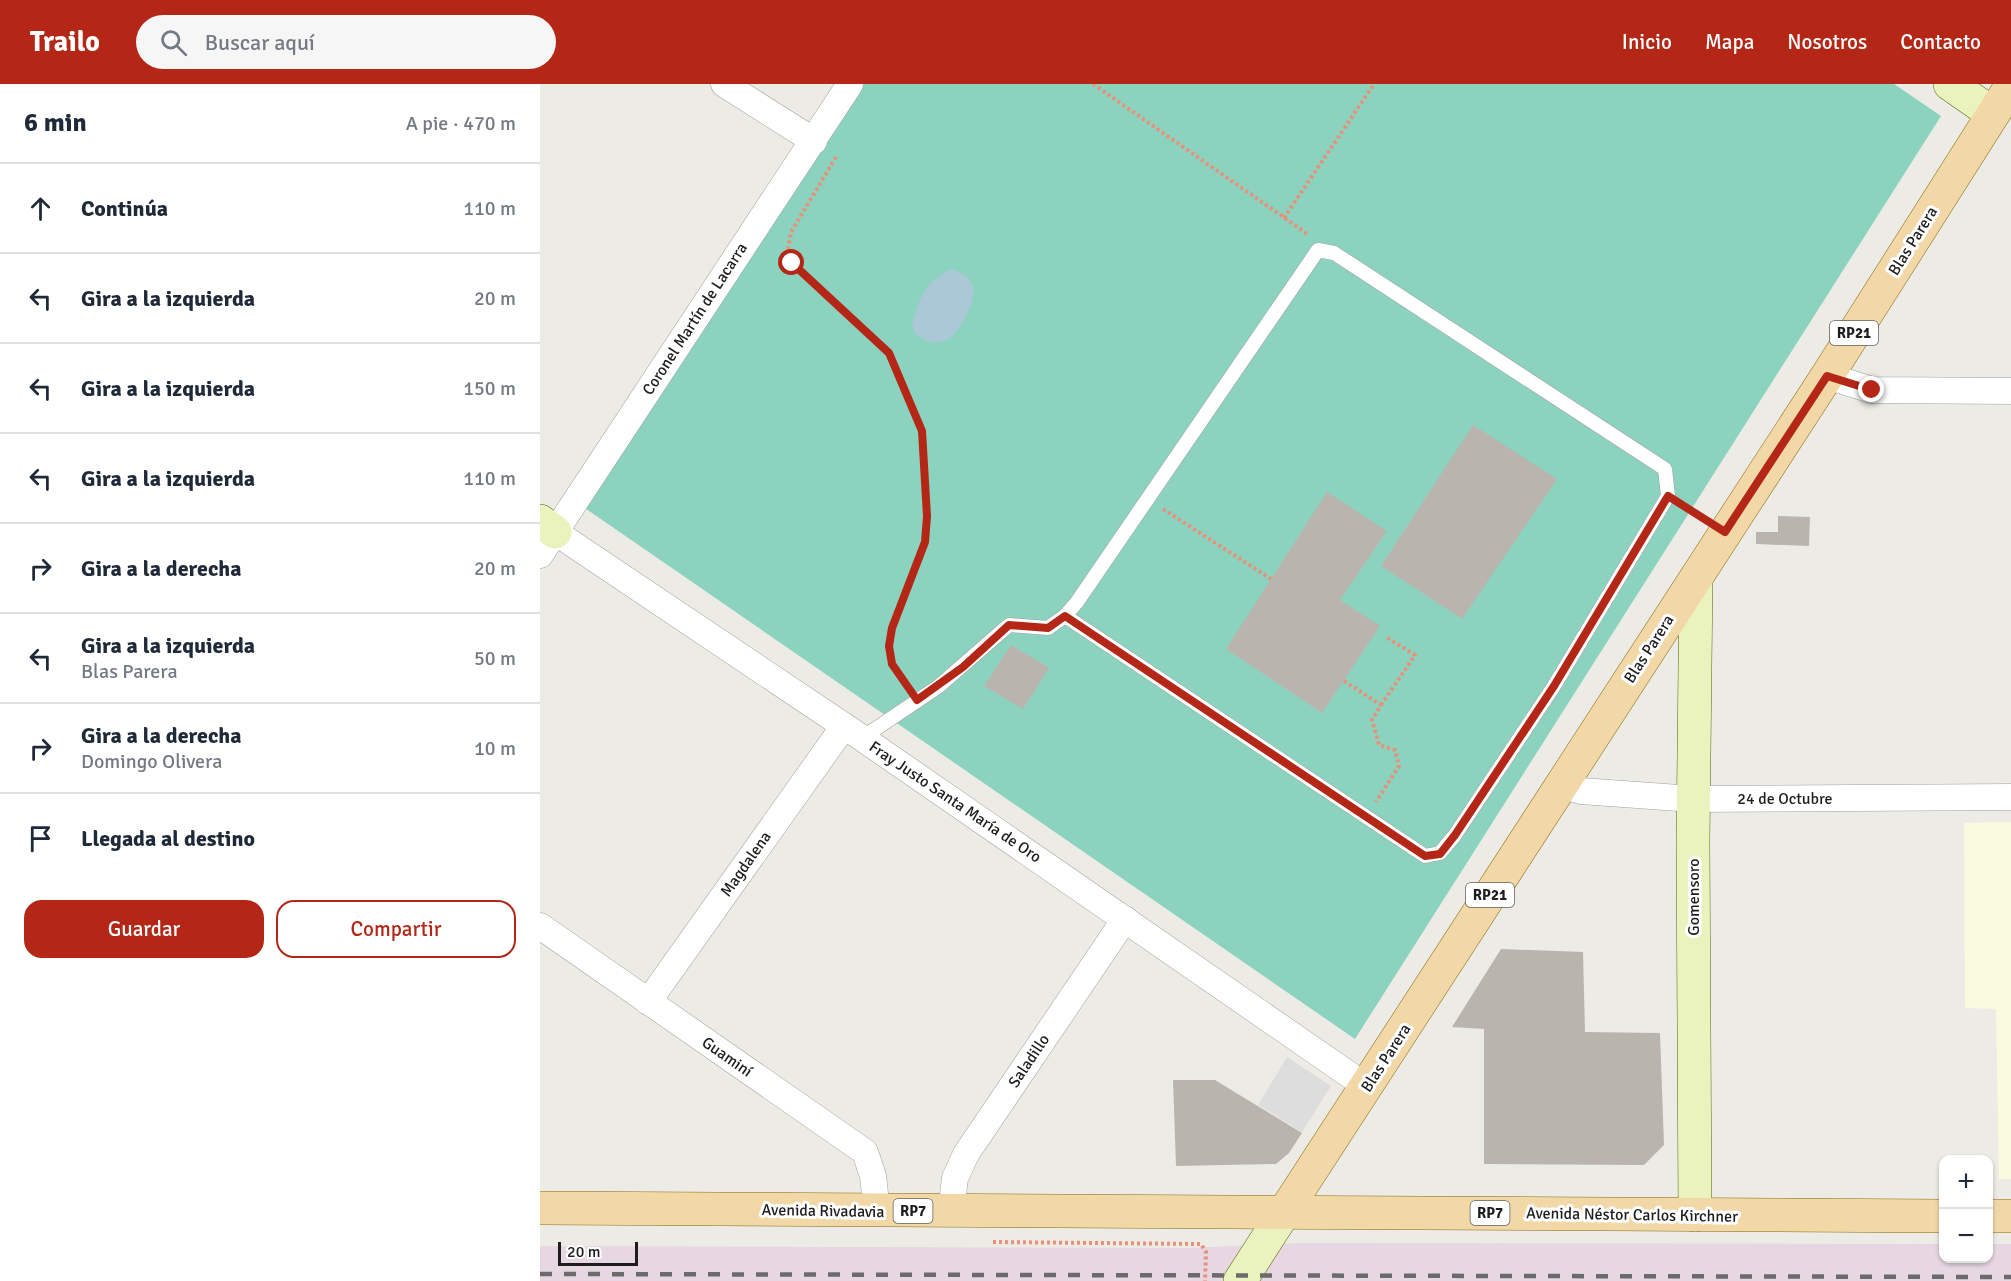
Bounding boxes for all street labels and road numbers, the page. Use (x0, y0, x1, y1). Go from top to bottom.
street label: Blas Parera (1884, 203, 1942, 279)
street label: Coronel Martín de Lacarra (638, 239, 752, 399)
road number: RP21 (1830, 321, 1878, 345)
street label: Blas Parera (1620, 611, 1678, 687)
street label: Fray Justo Santa María de Oro (865, 737, 1045, 867)
street label: 24 de Octubre (1737, 789, 1833, 809)
street label: Magdalena (716, 827, 776, 901)
street label: Gomensoro (1684, 858, 1704, 936)
road number: RP21 (1466, 883, 1514, 907)
street label: Blas Parera (1357, 1020, 1415, 1096)
street label: Saladillo (1004, 1031, 1054, 1091)
street label: Guaminí (698, 1032, 757, 1082)
road number: RP7 (894, 1199, 932, 1223)
street label: Avenida Rivadavia (761, 1200, 885, 1222)
road number: RP7 (1470, 1201, 1510, 1225)
street label: Avenida Néstor Carlos Kirchner (1526, 1203, 1738, 1227)

